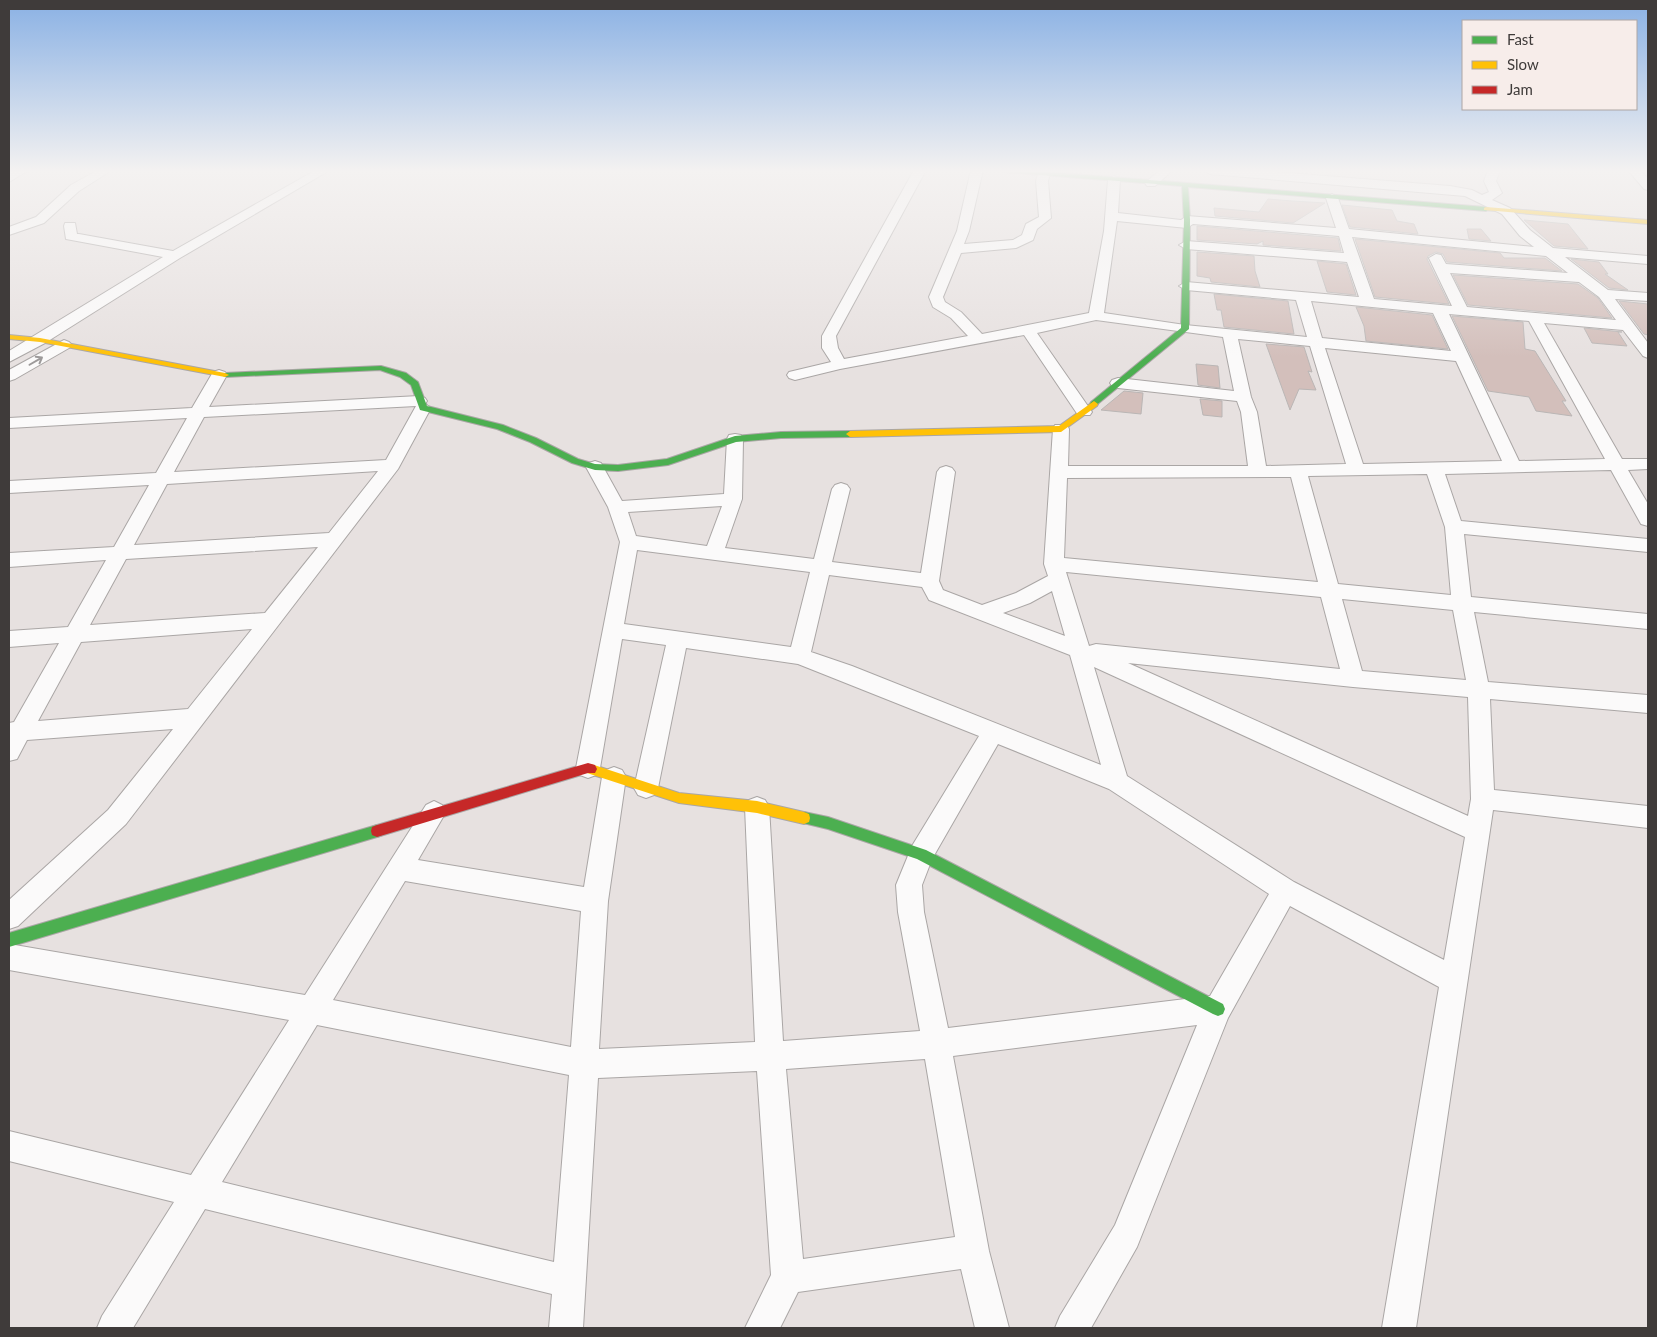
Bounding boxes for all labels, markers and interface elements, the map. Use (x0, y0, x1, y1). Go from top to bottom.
legend (1462, 20, 1637, 110)
text: Fast (1507, 30, 1534, 48)
text: Slow (1507, 55, 1539, 73)
text: Jam (1507, 80, 1533, 98)
one-way arrow (29, 355, 43, 365)

